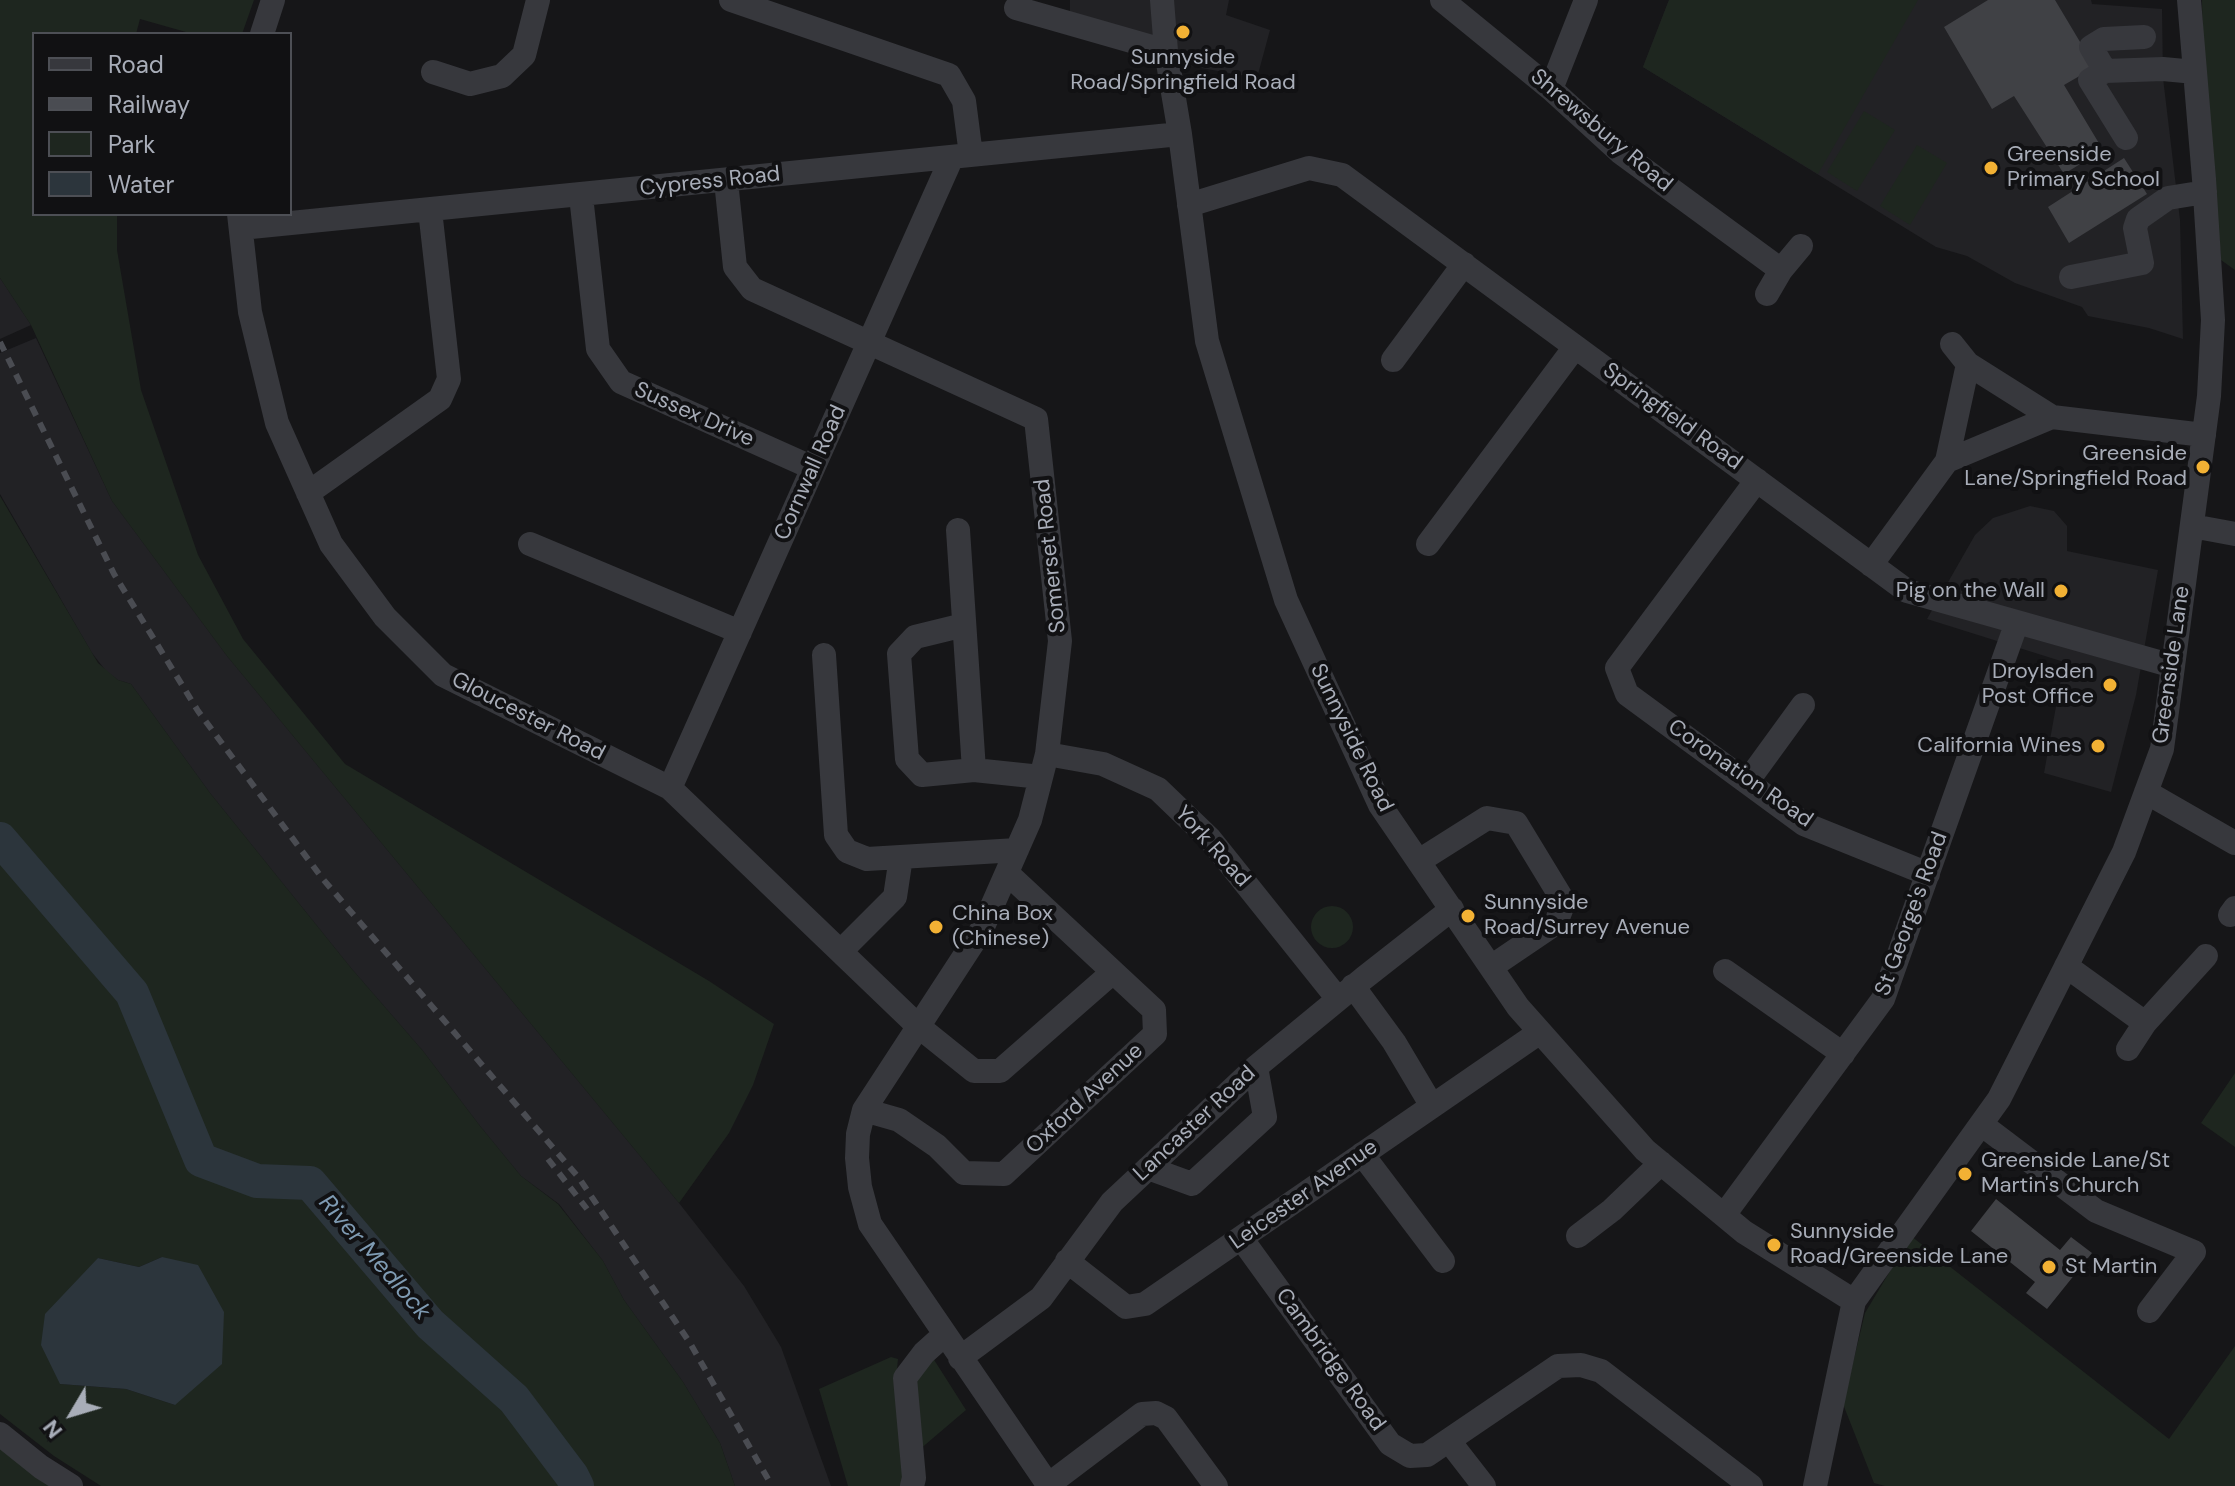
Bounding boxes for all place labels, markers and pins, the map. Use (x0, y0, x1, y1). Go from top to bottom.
marker: Sunnyside Road/Springfield Road (1174, 23, 1192, 41)
place label: Sunnyside Road/Springfield Road (1070, 45, 1296, 96)
place label: Greenside Primary School (2007, 142, 2160, 194)
marker: Greenside Primary School (1982, 159, 2000, 177)
place label: Greenside Lane/Springfield Road (1964, 441, 2187, 492)
marker: Greenside Lane/Springfield Road (2194, 458, 2212, 476)
place label: Pig on the Wall (1896, 578, 2045, 604)
marker: Pig on the Wall (2052, 582, 2070, 600)
place label: Droylsden Post Office (1982, 659, 2094, 710)
marker: Droylsden Post Office (2101, 676, 2119, 694)
place label: California Wines (1917, 733, 2082, 759)
marker: California Wines (2089, 737, 2107, 755)
place label: Sunnyside Road/Surrey Avenue (1484, 890, 1690, 942)
place label: China Box (Chinese) (952, 901, 1053, 952)
marker: Sunnyside Road/Surrey Avenue (1459, 907, 1477, 925)
marker: China Box (Chinese) (927, 918, 945, 936)
place label: Greenside Lane/St Martin's Church (1981, 1148, 2170, 1200)
marker: Greenside Lane/St Martin's Church (1956, 1165, 1974, 1183)
place label: Sunnyside Road/Greenside Lane (1790, 1219, 2008, 1270)
marker: Sunnyside Road/Greenside Lane (1765, 1236, 1783, 1254)
place label: St Martin (2065, 1254, 2157, 1280)
marker: St Martin (2040, 1258, 2058, 1276)

